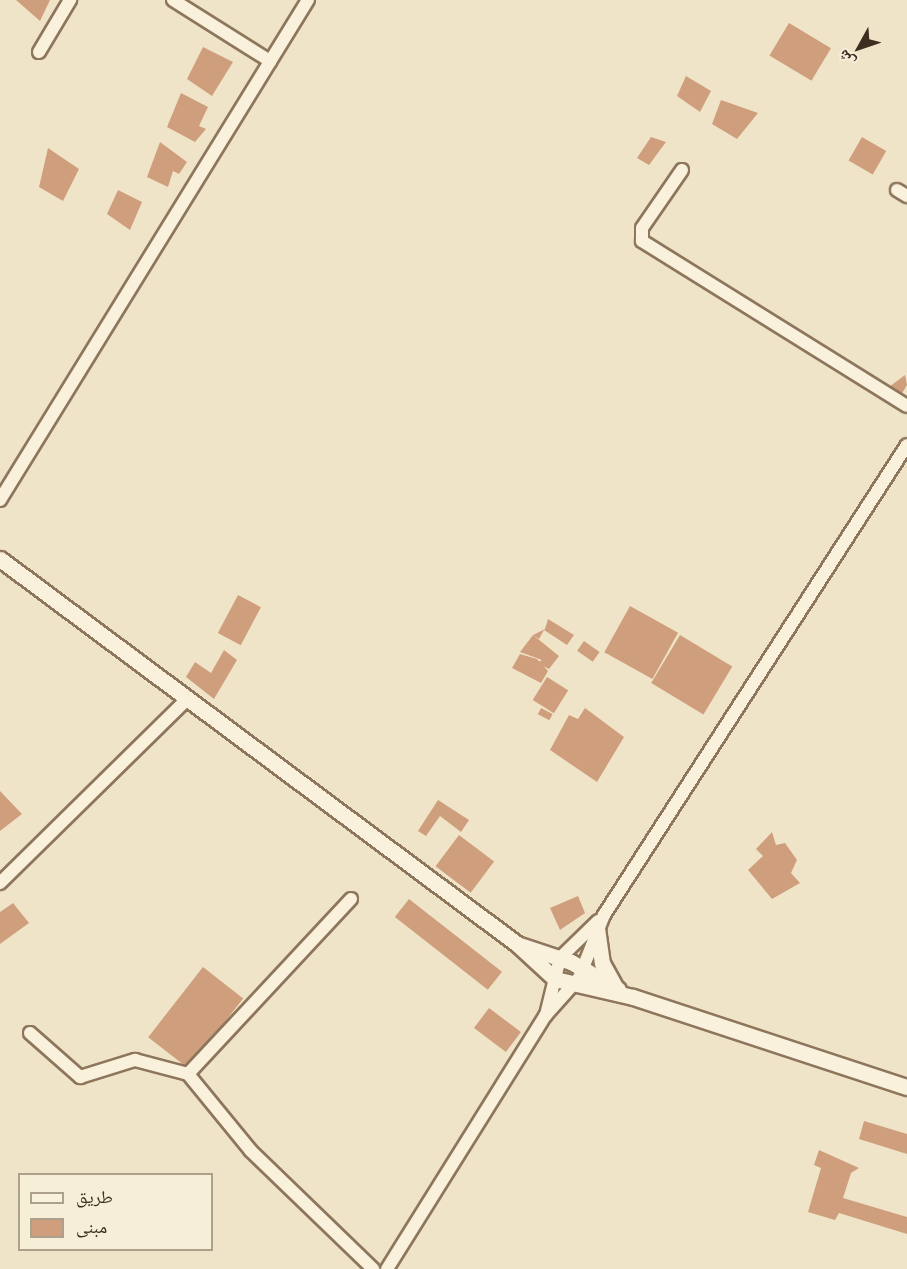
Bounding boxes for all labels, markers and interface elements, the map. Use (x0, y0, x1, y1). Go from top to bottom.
north arrow (829, 18, 889, 78)
text: ش (831, 45, 860, 74)
legend (18, 1173, 213, 1251)
text: طريق (76, 1182, 113, 1209)
text: مبنى (76, 1212, 107, 1239)

